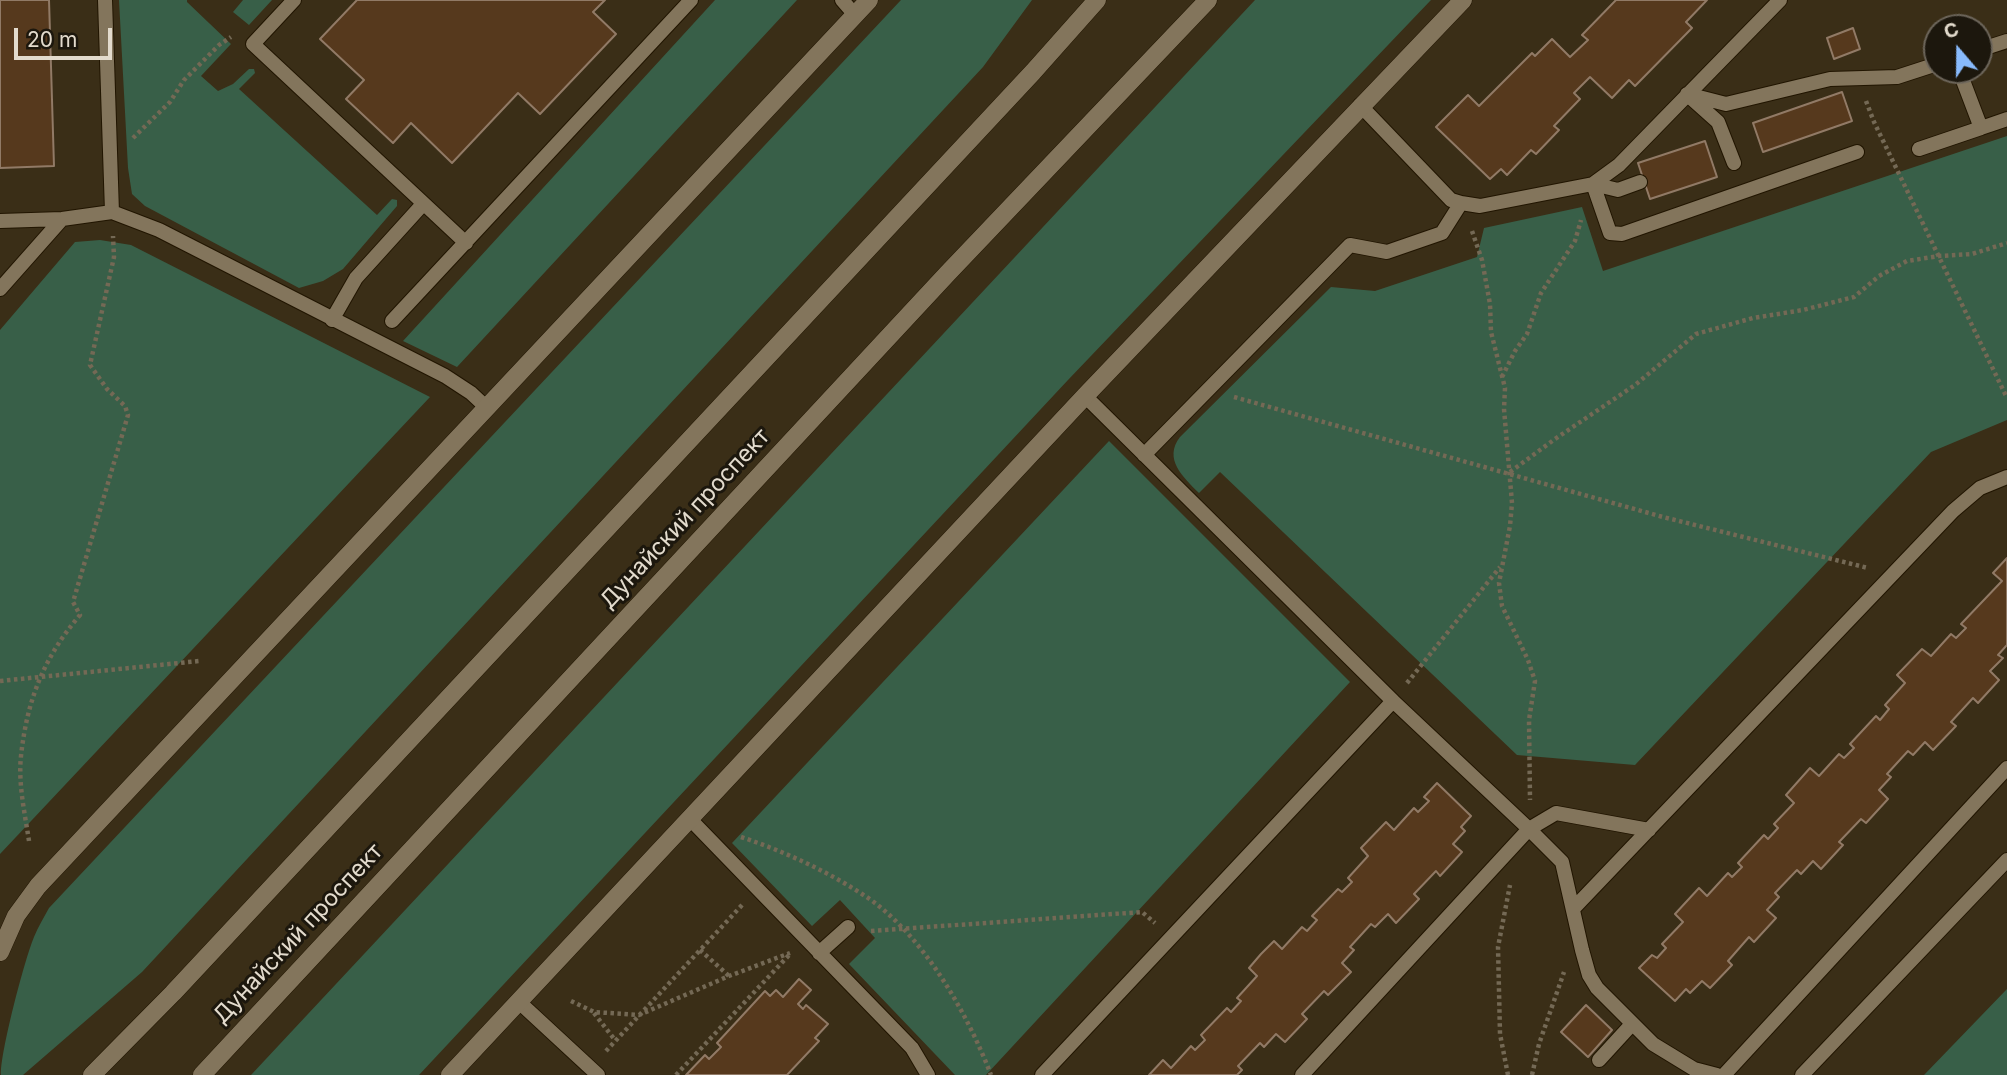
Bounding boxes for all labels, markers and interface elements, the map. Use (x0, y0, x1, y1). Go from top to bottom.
scale bar (18, 14, 116, 58)
north arrow (1923, 14, 1993, 84)
text: С (1941, 17, 1962, 44)
text: 20 m (27, 27, 77, 52)
street label: Дунайский проспект (594, 423, 776, 615)
street label: Дунайский проспект (207, 838, 389, 1030)

